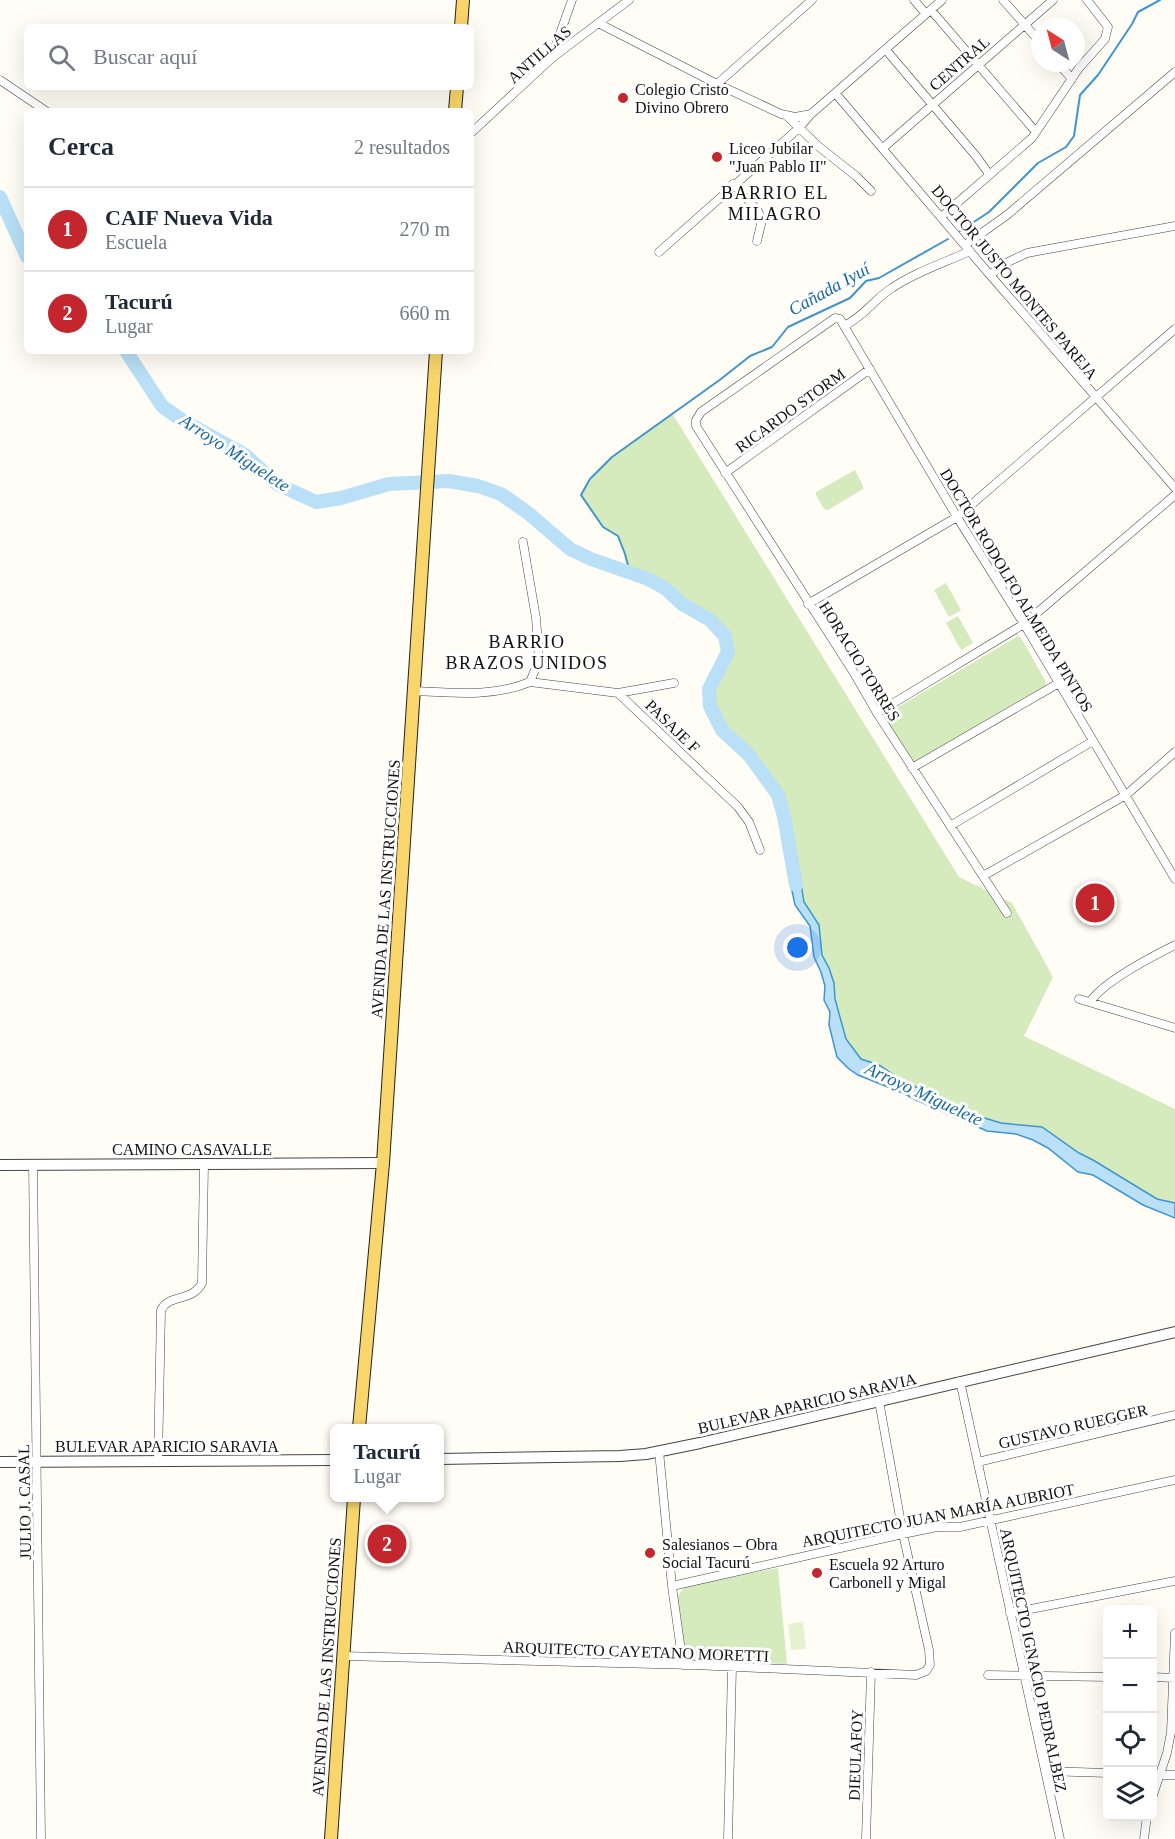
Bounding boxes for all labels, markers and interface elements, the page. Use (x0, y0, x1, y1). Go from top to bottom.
north arrow (1031, 18, 1085, 72)
street label: ANTILLAS (504, 22, 574, 86)
search box (24, 24, 474, 90)
street label: CENTRAL (926, 33, 993, 94)
icon: search (45, 41, 78, 74)
text: Buscar aquí (93, 44, 197, 69)
place label: Colegio Cristo Divino Obrero (635, 81, 729, 116)
marker: Colegio Cristo Divino Obrero (616, 91, 630, 105)
text: Cerca (48, 132, 114, 161)
text: 2 resultados (354, 136, 450, 158)
place label: Liceo Jubilar "Juan Pablo II" (729, 140, 827, 175)
marker: Liceo Jubilar "Juan Pablo II" (710, 150, 724, 164)
street label: DOCTOR JUSTO MONTES PAREJA (928, 182, 1101, 383)
district label: BARRIO EL MILAGRO (721, 183, 829, 224)
text: CAIF Nueva Vida (105, 205, 273, 230)
text: 1 (63, 218, 73, 240)
text: 270 m (399, 218, 450, 240)
text: Escuela (105, 231, 167, 253)
water label: Cañada Iyuí (785, 258, 875, 319)
text: Tacurú (105, 289, 173, 314)
text: 2 (63, 302, 73, 324)
text: 660 m (399, 302, 450, 324)
text: Lugar (105, 315, 153, 337)
street label: RICARDO STORM (732, 365, 848, 456)
water label: Arroyo Miguelete (176, 410, 294, 496)
street label: DOCTOR RODOLFO ALMEIDA PINTOS (937, 466, 1096, 715)
street label: HORACIO TORRES (816, 598, 903, 724)
district label: BARRIO BRAZOS UNIDOS (445, 632, 609, 673)
street label: PASAJE F (642, 697, 703, 756)
street label: AVENIDA DE LAS INSTRUCCIONES (368, 759, 403, 1019)
pin: 1 (1076, 880, 1114, 926)
your location (783, 933, 812, 962)
water label: Arroyo Miguelete (861, 1058, 986, 1130)
street label: CAMINO CASAVALLE (112, 1141, 272, 1158)
street label: BULEVAR APARICIO SARAVIA (696, 1370, 918, 1437)
street label: GUSTAVO RUEGGER (997, 1401, 1150, 1452)
popup (330, 1424, 444, 1502)
street label: BULEVAR APARICIO SARAVIA (55, 1438, 279, 1455)
text: Tacurú (353, 1439, 421, 1464)
street label: JULIO J. CASAL (15, 1444, 34, 1560)
text: Lugar (353, 1465, 401, 1487)
street label: ARQUITECTO JUAN MARÍA AUBRIOT (800, 1480, 1076, 1550)
pin: 2 (368, 1522, 406, 1566)
street label: ARQUITECTO IGNACIO PEDRALBEZ (997, 1526, 1070, 1794)
place label: Salesianos – Obra Social Tacurú (662, 1536, 778, 1571)
street label: AVENIDA DE LAS INSTRUCCIONES (309, 1537, 344, 1797)
marker: Salesianos – Obra Social Tacurú (643, 1546, 657, 1560)
place label: Escuela 92 Arturo Carbonell y Migal (829, 1556, 947, 1592)
marker: Escuela 92 Arturo Carbonell y Migal (810, 1566, 824, 1580)
map controls (1103, 1605, 1157, 1821)
button: + (1103, 1605, 1157, 1659)
street label: ARQUITECTO CAYETANO MORETTI (503, 1638, 769, 1665)
button: − (1103, 1659, 1157, 1713)
street label: DIEULAFOY (845, 1709, 866, 1801)
button: locate (1103, 1713, 1157, 1767)
button: layers (1103, 1767, 1157, 1821)

